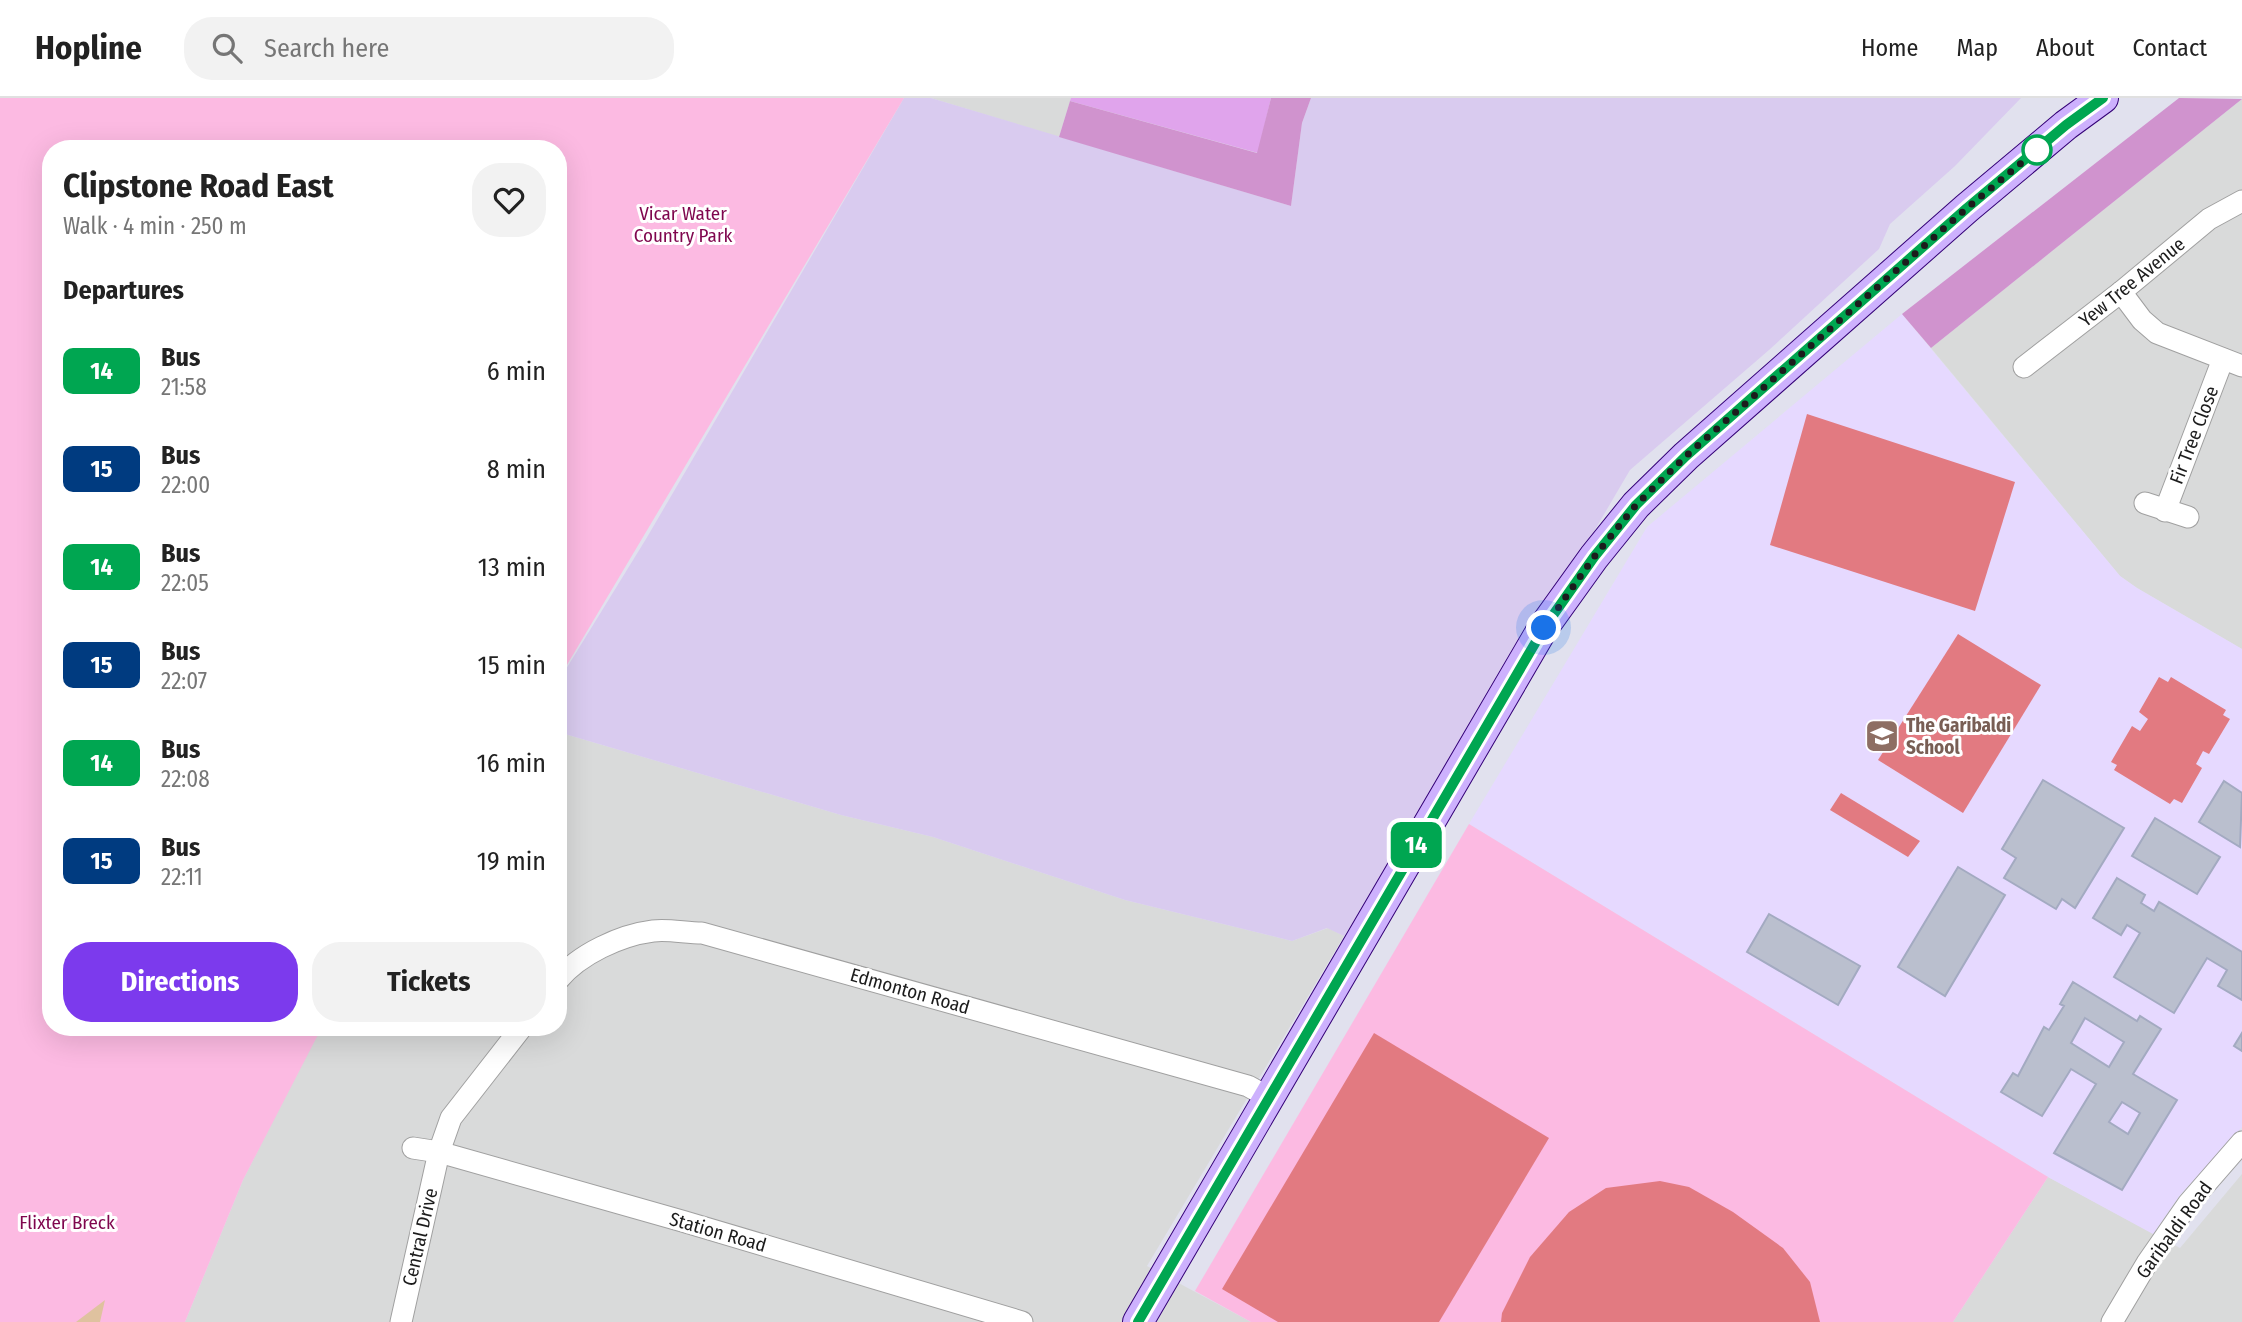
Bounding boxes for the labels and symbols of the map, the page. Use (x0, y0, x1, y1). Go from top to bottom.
unlabelled marker (2022, 135, 2052, 165)
park label: Vicar Water Country Park (634, 202, 733, 247)
street label: Yew Tree Avenue (2075, 232, 2189, 332)
street label: Fir Tree Close (2165, 383, 2223, 487)
your location (1526, 610, 1561, 645)
place label: The Garibaldi School (1906, 714, 2011, 759)
school or university icon: The Garibaldi School (1863, 717, 1901, 755)
line badge: 14 (1384, 822, 1448, 868)
street label: Edmonton Road (848, 963, 972, 1019)
street label: Garibaldi Road (2131, 1177, 2217, 1283)
street label: Central Drive (398, 1186, 442, 1288)
street label: Station Road (667, 1207, 769, 1257)
park label: Flixter Breck (19, 1211, 115, 1234)

